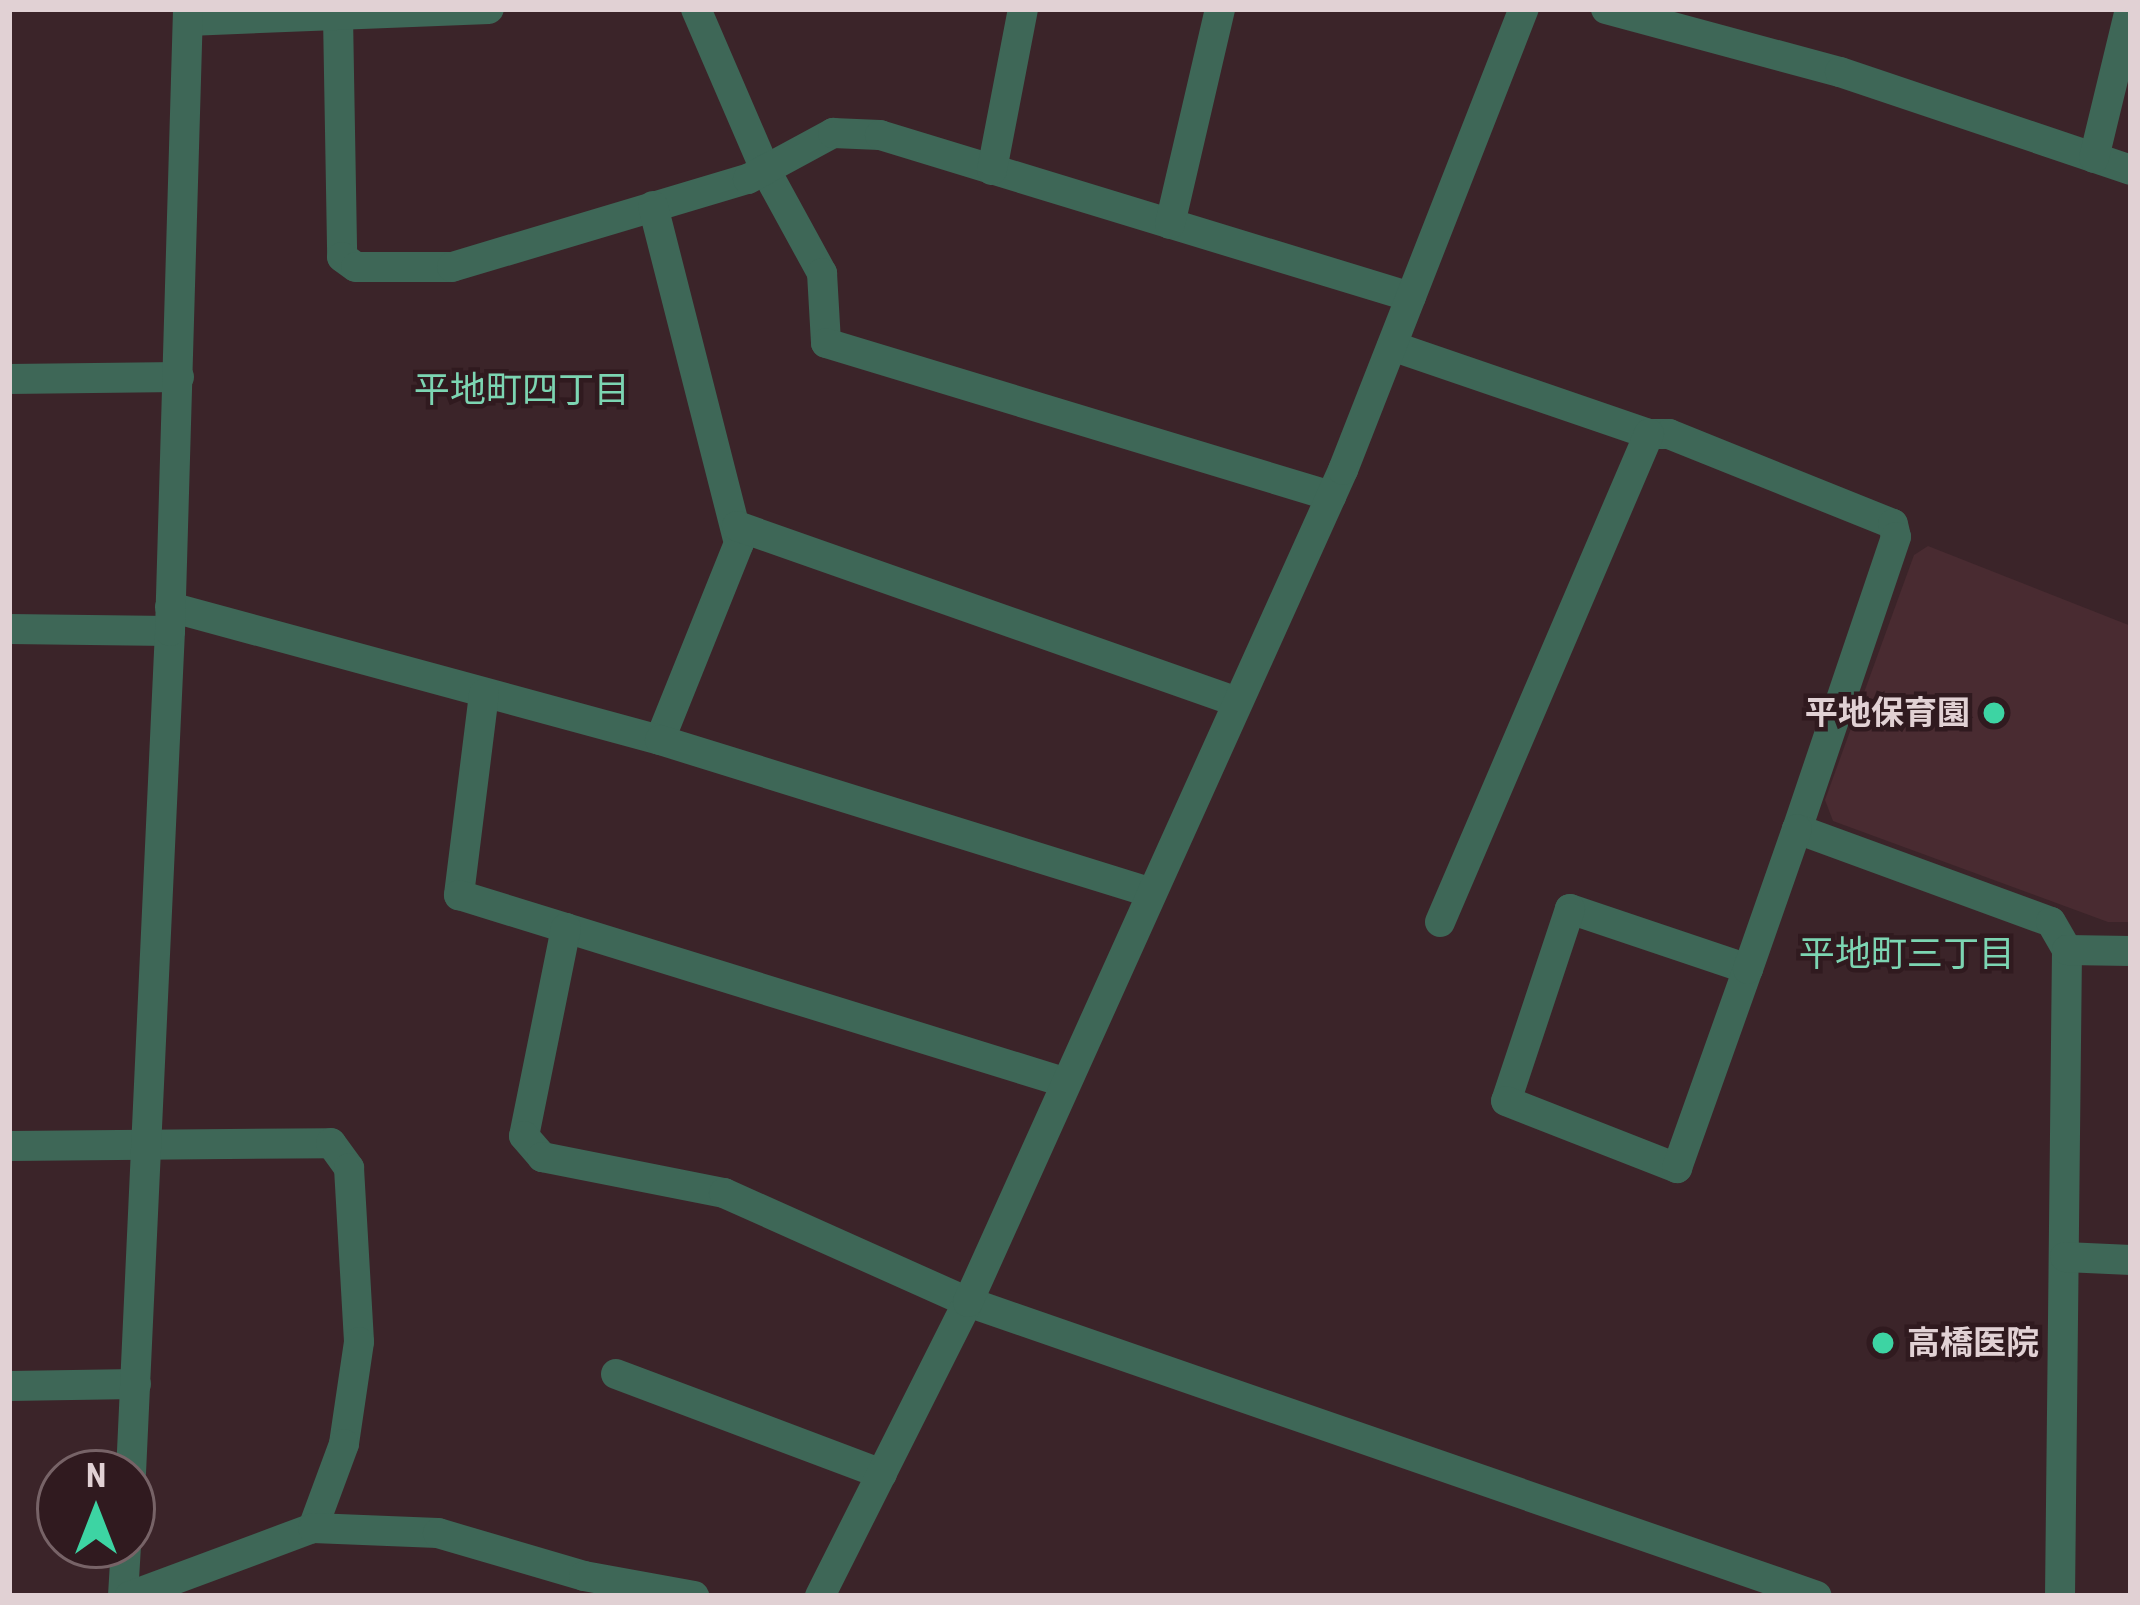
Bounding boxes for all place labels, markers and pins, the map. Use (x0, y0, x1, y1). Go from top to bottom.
place label: 平地保育園 (1805, 693, 1970, 733)
marker: 平地保育園 (1981, 700, 2007, 726)
place label: 高橋医院 (1907, 1323, 2039, 1363)
marker: 高橋医院 (1870, 1330, 1896, 1356)

